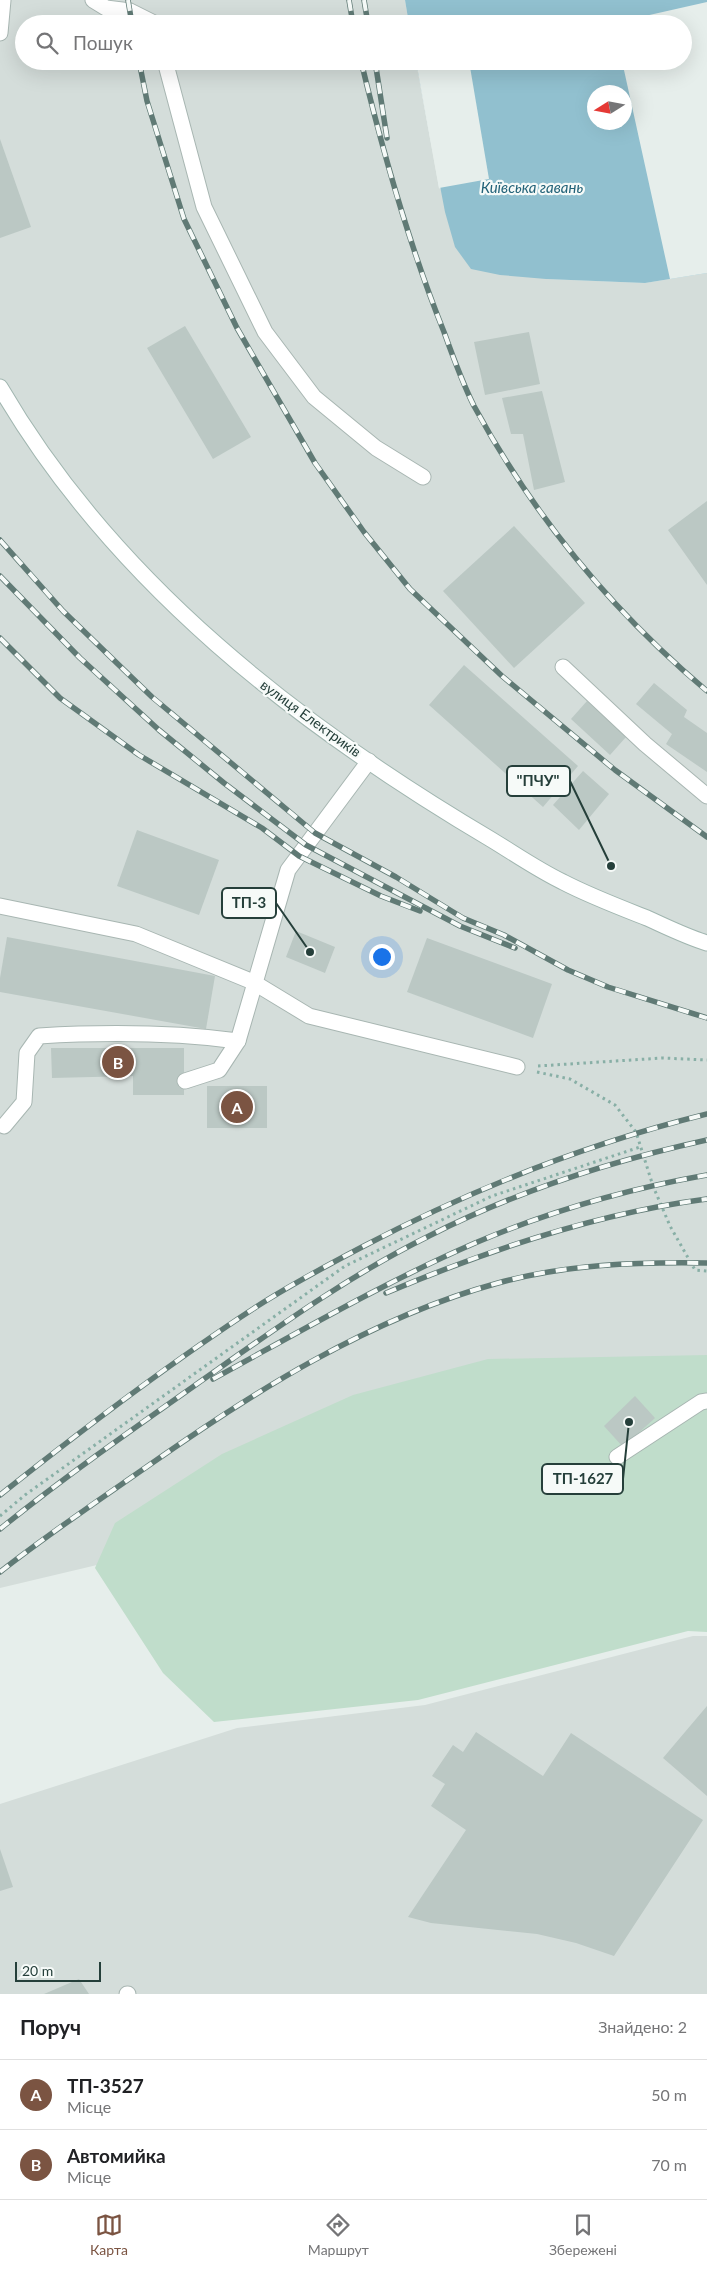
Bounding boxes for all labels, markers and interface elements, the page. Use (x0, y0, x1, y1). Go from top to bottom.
search box (15, 15, 692, 70)
icon: search (33, 29, 61, 57)
text: Пошук (73, 31, 133, 54)
north arrow (587, 85, 632, 130)
water label: Київська гавань (481, 178, 583, 196)
street label: вулиця Електриків (257, 676, 365, 760)
callout: "ПЧУ" (507, 766, 570, 796)
text: "ПЧУ" (517, 771, 559, 789)
callout: ТП-3 (222, 888, 276, 918)
text: ТП-3 (232, 893, 266, 911)
your location (369, 944, 395, 970)
pin: B (102, 1043, 134, 1081)
pin: A (221, 1088, 253, 1126)
callout: ТП-1627 (542, 1464, 623, 1494)
text: ТП-1627 (553, 1469, 614, 1487)
scale bar (15, 1959, 101, 1982)
text: 20 m (22, 1962, 53, 1979)
text: Поруч (20, 2014, 81, 2039)
text: Знайдено: 2 (598, 2017, 687, 2036)
text: ТП-3527 (67, 2074, 144, 2097)
text: A (30, 2085, 42, 2104)
text: 50 m (651, 2085, 687, 2104)
text: Місце (67, 2097, 111, 2116)
text: Автомийка (67, 2144, 166, 2167)
text: B (31, 2155, 41, 2174)
text: 70 m (651, 2155, 687, 2174)
text: Місце (67, 2167, 111, 2186)
tab: Карта (90, 2211, 128, 2258)
tab: Маршрут (308, 2211, 369, 2258)
tab: Збережені (549, 2211, 617, 2258)

